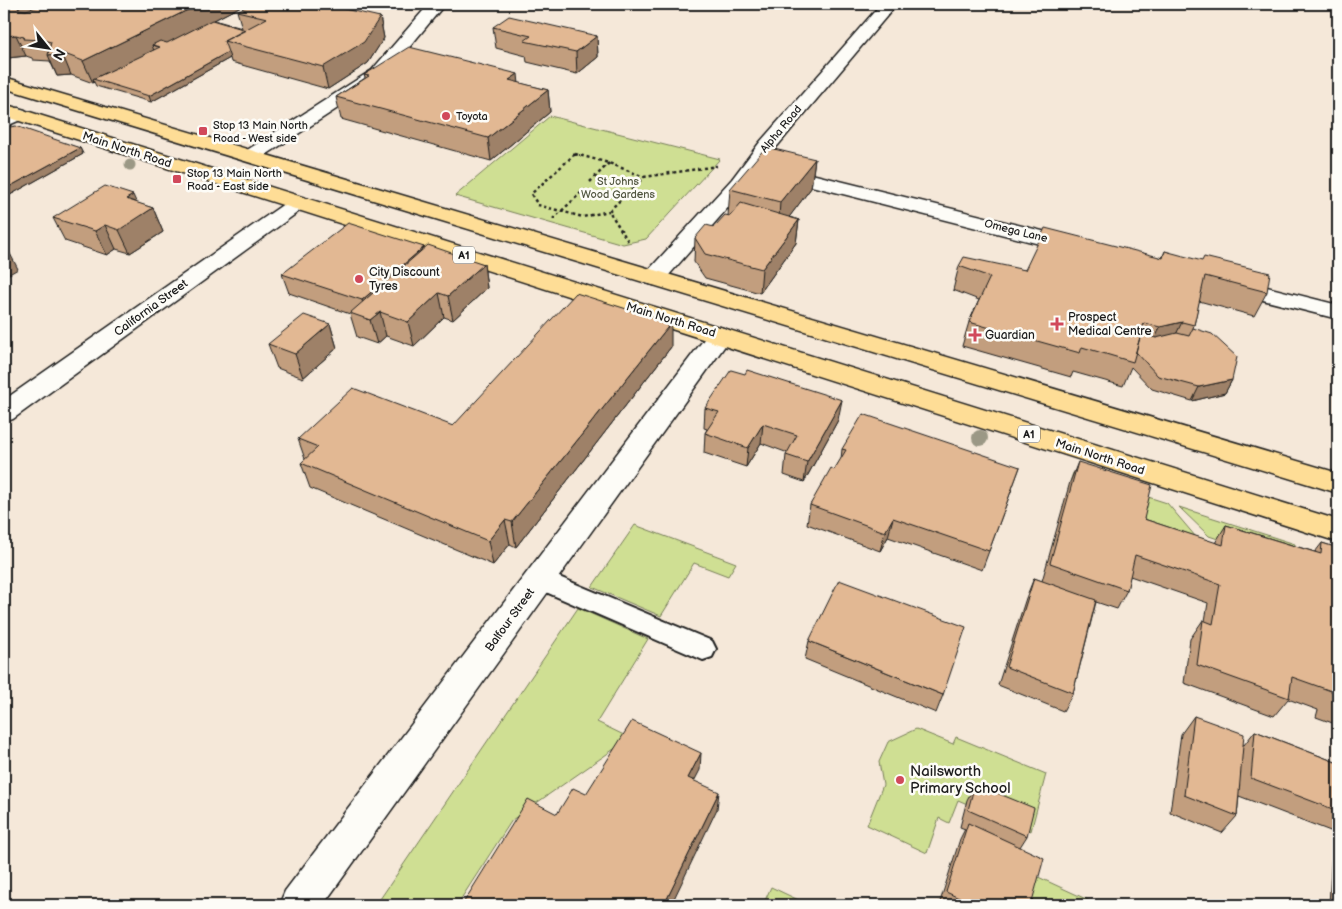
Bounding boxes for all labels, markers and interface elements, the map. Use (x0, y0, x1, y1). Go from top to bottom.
north arrow (22, 22, 72, 72)
text: N (49, 45, 69, 63)
street label: Alpha Road (758, 103, 804, 155)
marker: Toyota (440, 110, 452, 122)
place label: Toyota (456, 110, 488, 123)
place label: Stop 13 Main North Road - West side (213, 119, 308, 145)
marker: Stop 13 Main North Road - West side (197, 125, 209, 137)
street label: Main North Road (81, 129, 174, 172)
place label: Stop 13 Main North Road - East side (187, 167, 282, 193)
marker: Stop 13 Main North Road - East side (171, 173, 183, 185)
park label: St Johns Wood Gardens (581, 175, 655, 201)
street label: Omega Lane (983, 217, 1049, 245)
road number: A1 (453, 246, 475, 264)
place label: City Discount Tyres (369, 265, 440, 294)
marker: City Discount Tyres (353, 273, 365, 285)
street label: California Street (111, 276, 191, 340)
street label: Main North Road (624, 299, 718, 341)
place label: Prospect Medical Centre (1068, 310, 1152, 339)
marker: Prospect Medical Centre (1050, 317, 1064, 331)
place label: Guardian (985, 328, 1035, 343)
marker: Guardian (969, 329, 981, 341)
road number: A1 (1018, 426, 1040, 442)
street label: Main North Road (1054, 436, 1147, 479)
street label: Balfour Street (482, 585, 538, 655)
place label: Nailsworth Primary School (910, 762, 1011, 798)
marker: Nailsworth Primary School (894, 774, 906, 786)

